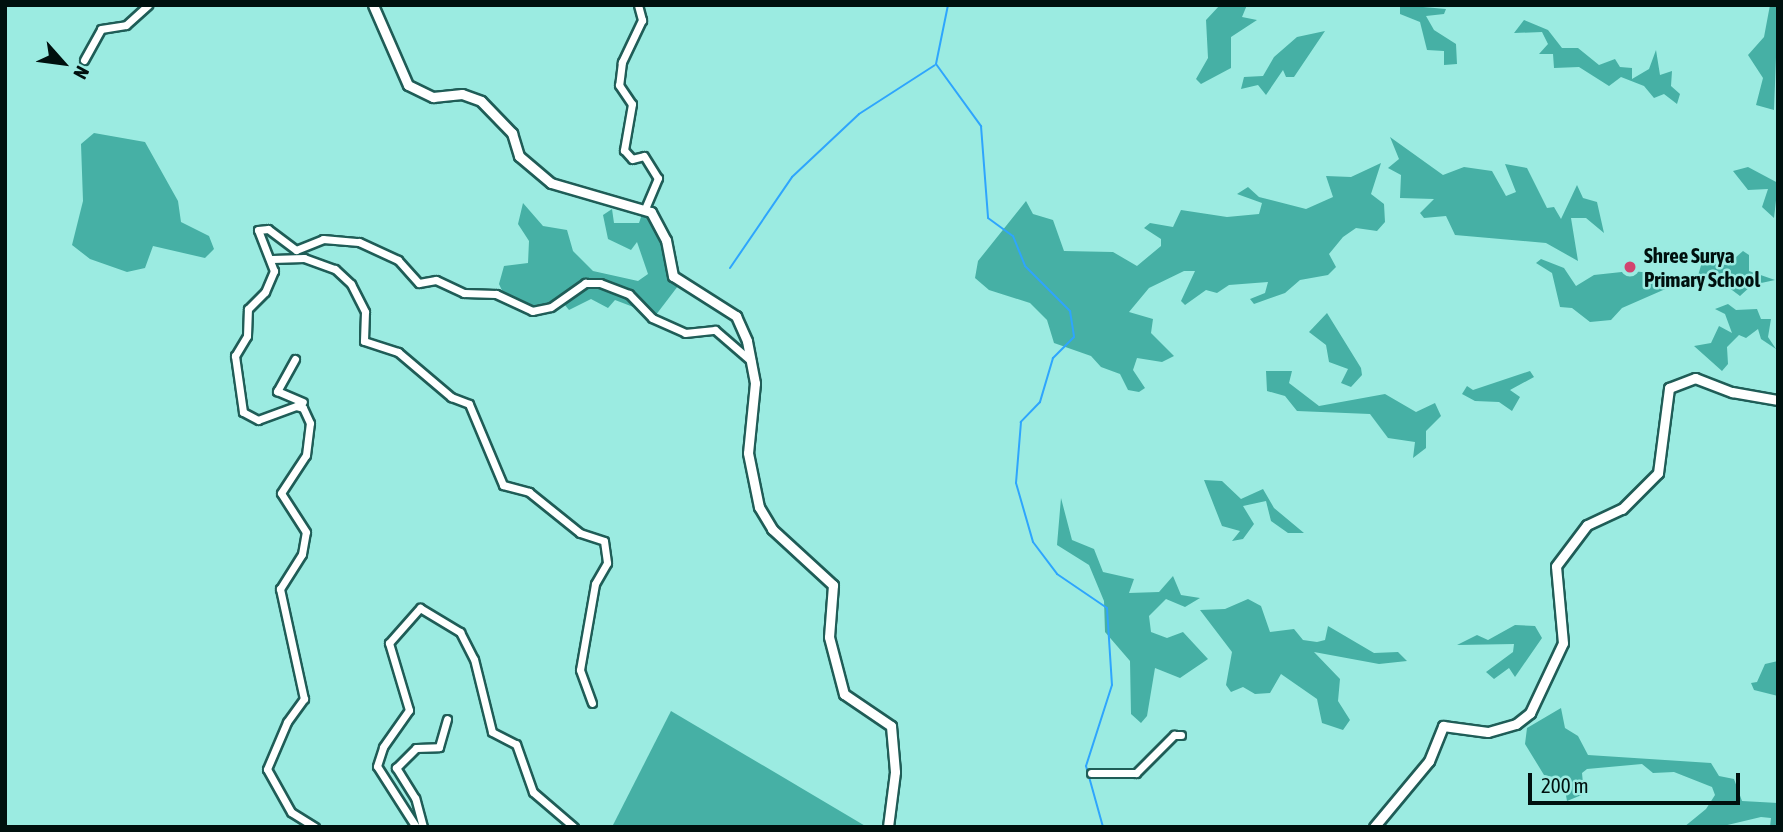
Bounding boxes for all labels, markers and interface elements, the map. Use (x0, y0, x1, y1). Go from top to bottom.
north arrow (28, 28, 98, 98)
text: N (69, 63, 94, 83)
place label: Shree Surya Primary School (1644, 242, 1760, 292)
marker: Shree Surya Primary School (1622, 259, 1638, 275)
scale bar (1531, 758, 1743, 802)
text: 200 m (1541, 773, 1589, 797)

